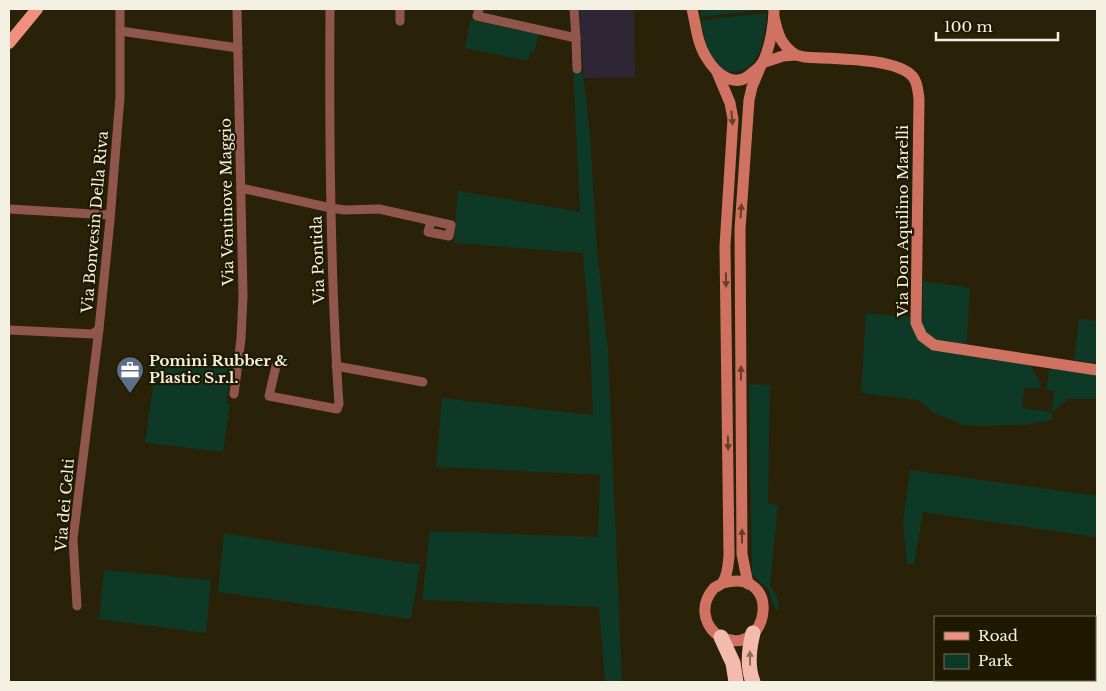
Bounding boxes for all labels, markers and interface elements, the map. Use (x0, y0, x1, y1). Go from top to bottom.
scale bar (936, 10, 1058, 42)
text: 100 m (944, 17, 993, 36)
one-way arrow (728, 110, 736, 126)
street label: Via Ventinove Maggio (216, 118, 237, 287)
street label: Via Don Aquilino Marelli (893, 125, 912, 318)
street label: Via Bonvesin Della Riva (77, 129, 112, 315)
one-way arrow (738, 202, 746, 218)
street label: Via Pontida (306, 215, 329, 306)
one-way arrow (722, 273, 730, 289)
place label: Pomini Rubber & Plastic S.r.l. (149, 351, 288, 387)
office icon: Pomini Rubber & Plastic S.r.l. (115, 355, 145, 394)
one-way arrow (737, 365, 745, 381)
one-way arrow (724, 435, 732, 451)
street label: Via dei Celti (51, 457, 78, 553)
one-way arrow (738, 527, 746, 543)
legend (934, 616, 1096, 681)
text: Road (978, 626, 1018, 645)
one-way arrow (746, 650, 754, 666)
text: Park (978, 651, 1014, 670)

